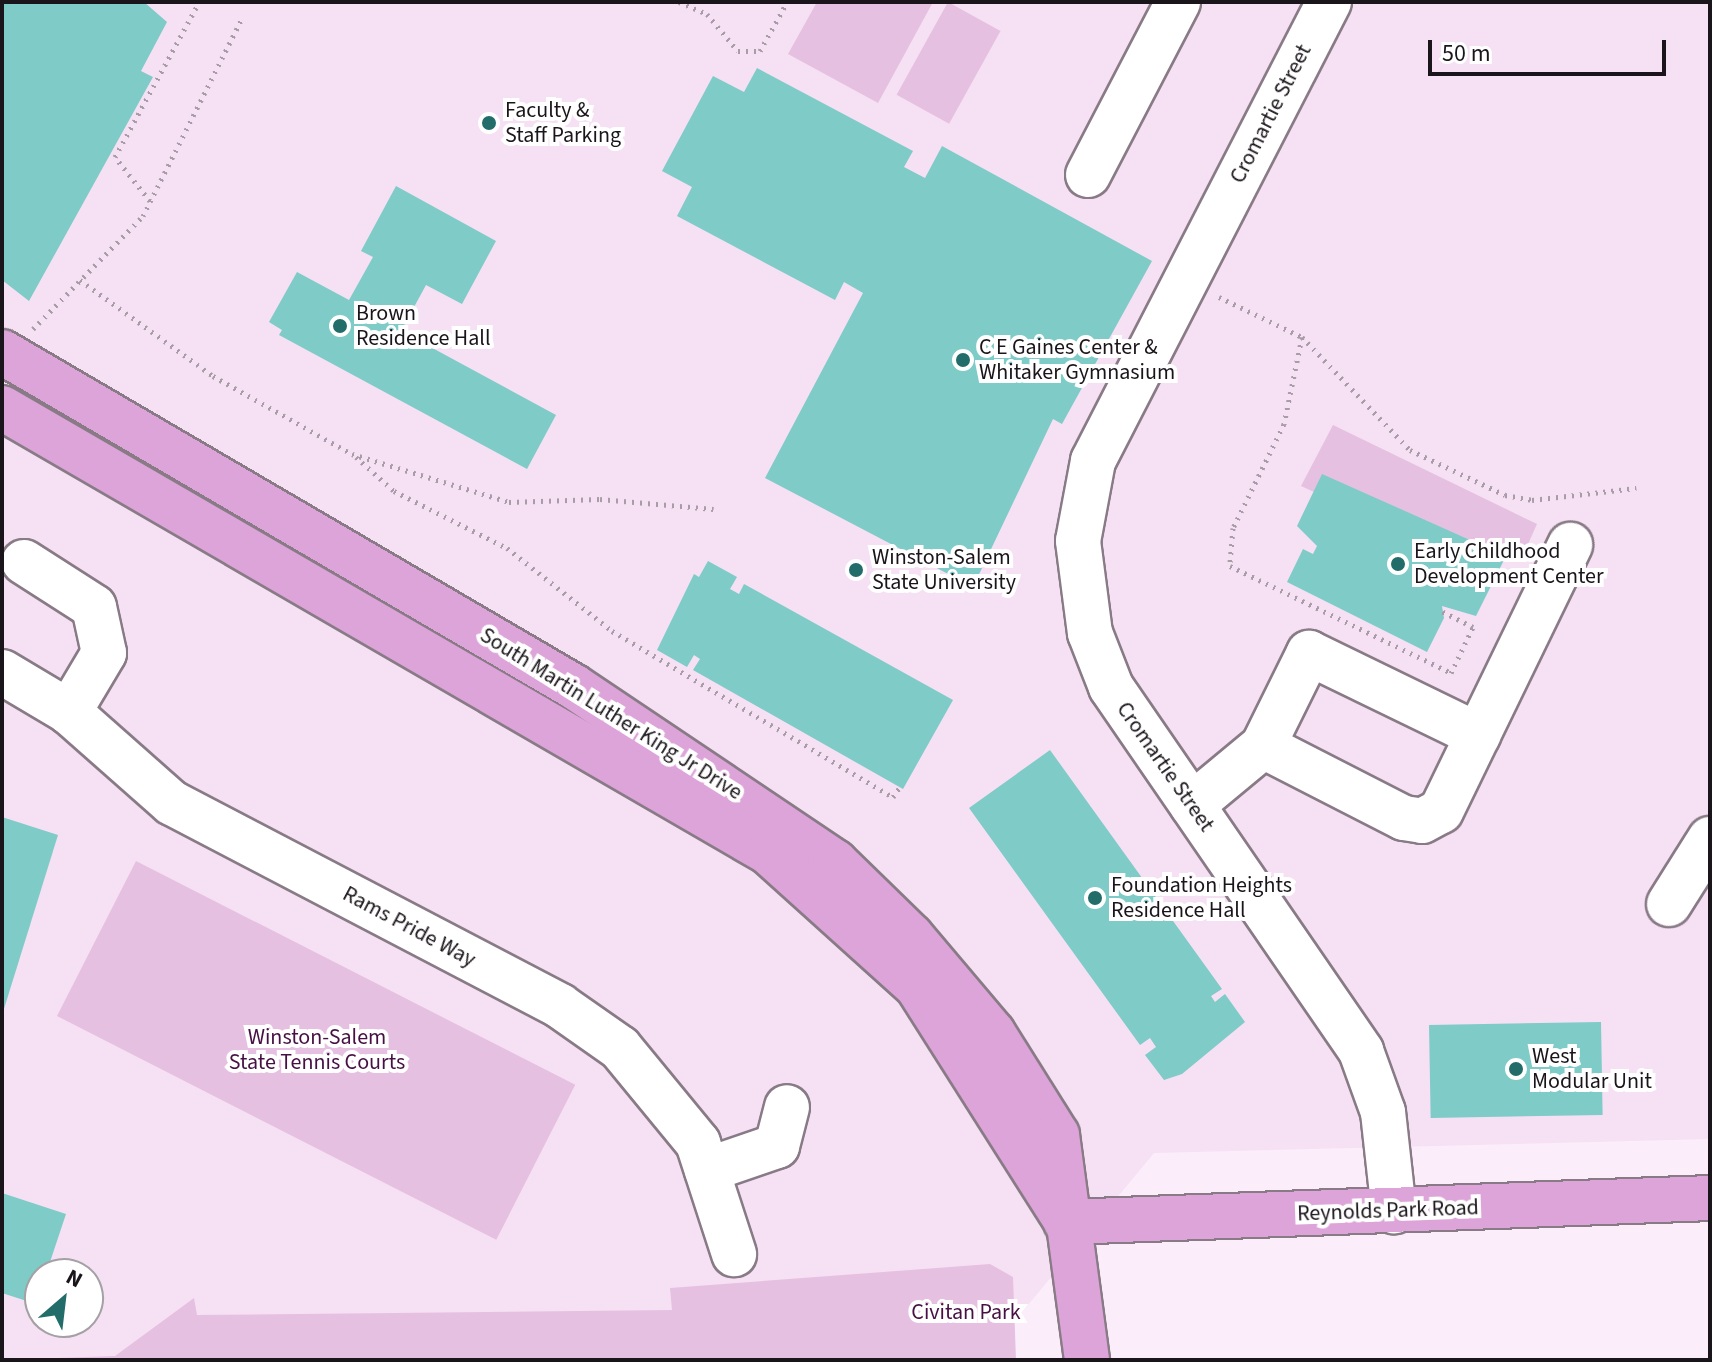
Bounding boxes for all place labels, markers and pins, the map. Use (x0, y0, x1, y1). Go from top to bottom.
place label: Faculty & Staff Parking (505, 97, 621, 148)
marker: Faculty & Staff Parking (480, 114, 498, 132)
place label: Brown Residence Hall (356, 300, 491, 352)
marker: Brown Residence Hall (331, 317, 349, 335)
place label: C E Gaines Center & Whitaker Gymnasium (979, 334, 1175, 386)
marker: C E Gaines Center & Whitaker Gymnasium (954, 351, 972, 369)
place label: Early Childhood Development Center (1414, 538, 1604, 590)
place label: Winston-Salem State University (872, 544, 1016, 596)
marker: Early Childhood Development Center (1389, 555, 1407, 573)
marker: Winston-Salem State University (847, 561, 865, 579)
place label: Foundation Heights Residence Hall (1111, 872, 1292, 924)
marker: Foundation Heights Residence Hall (1086, 889, 1104, 907)
place label: West Modular Unit (1532, 1043, 1652, 1094)
marker: West Modular Unit (1507, 1060, 1525, 1078)

